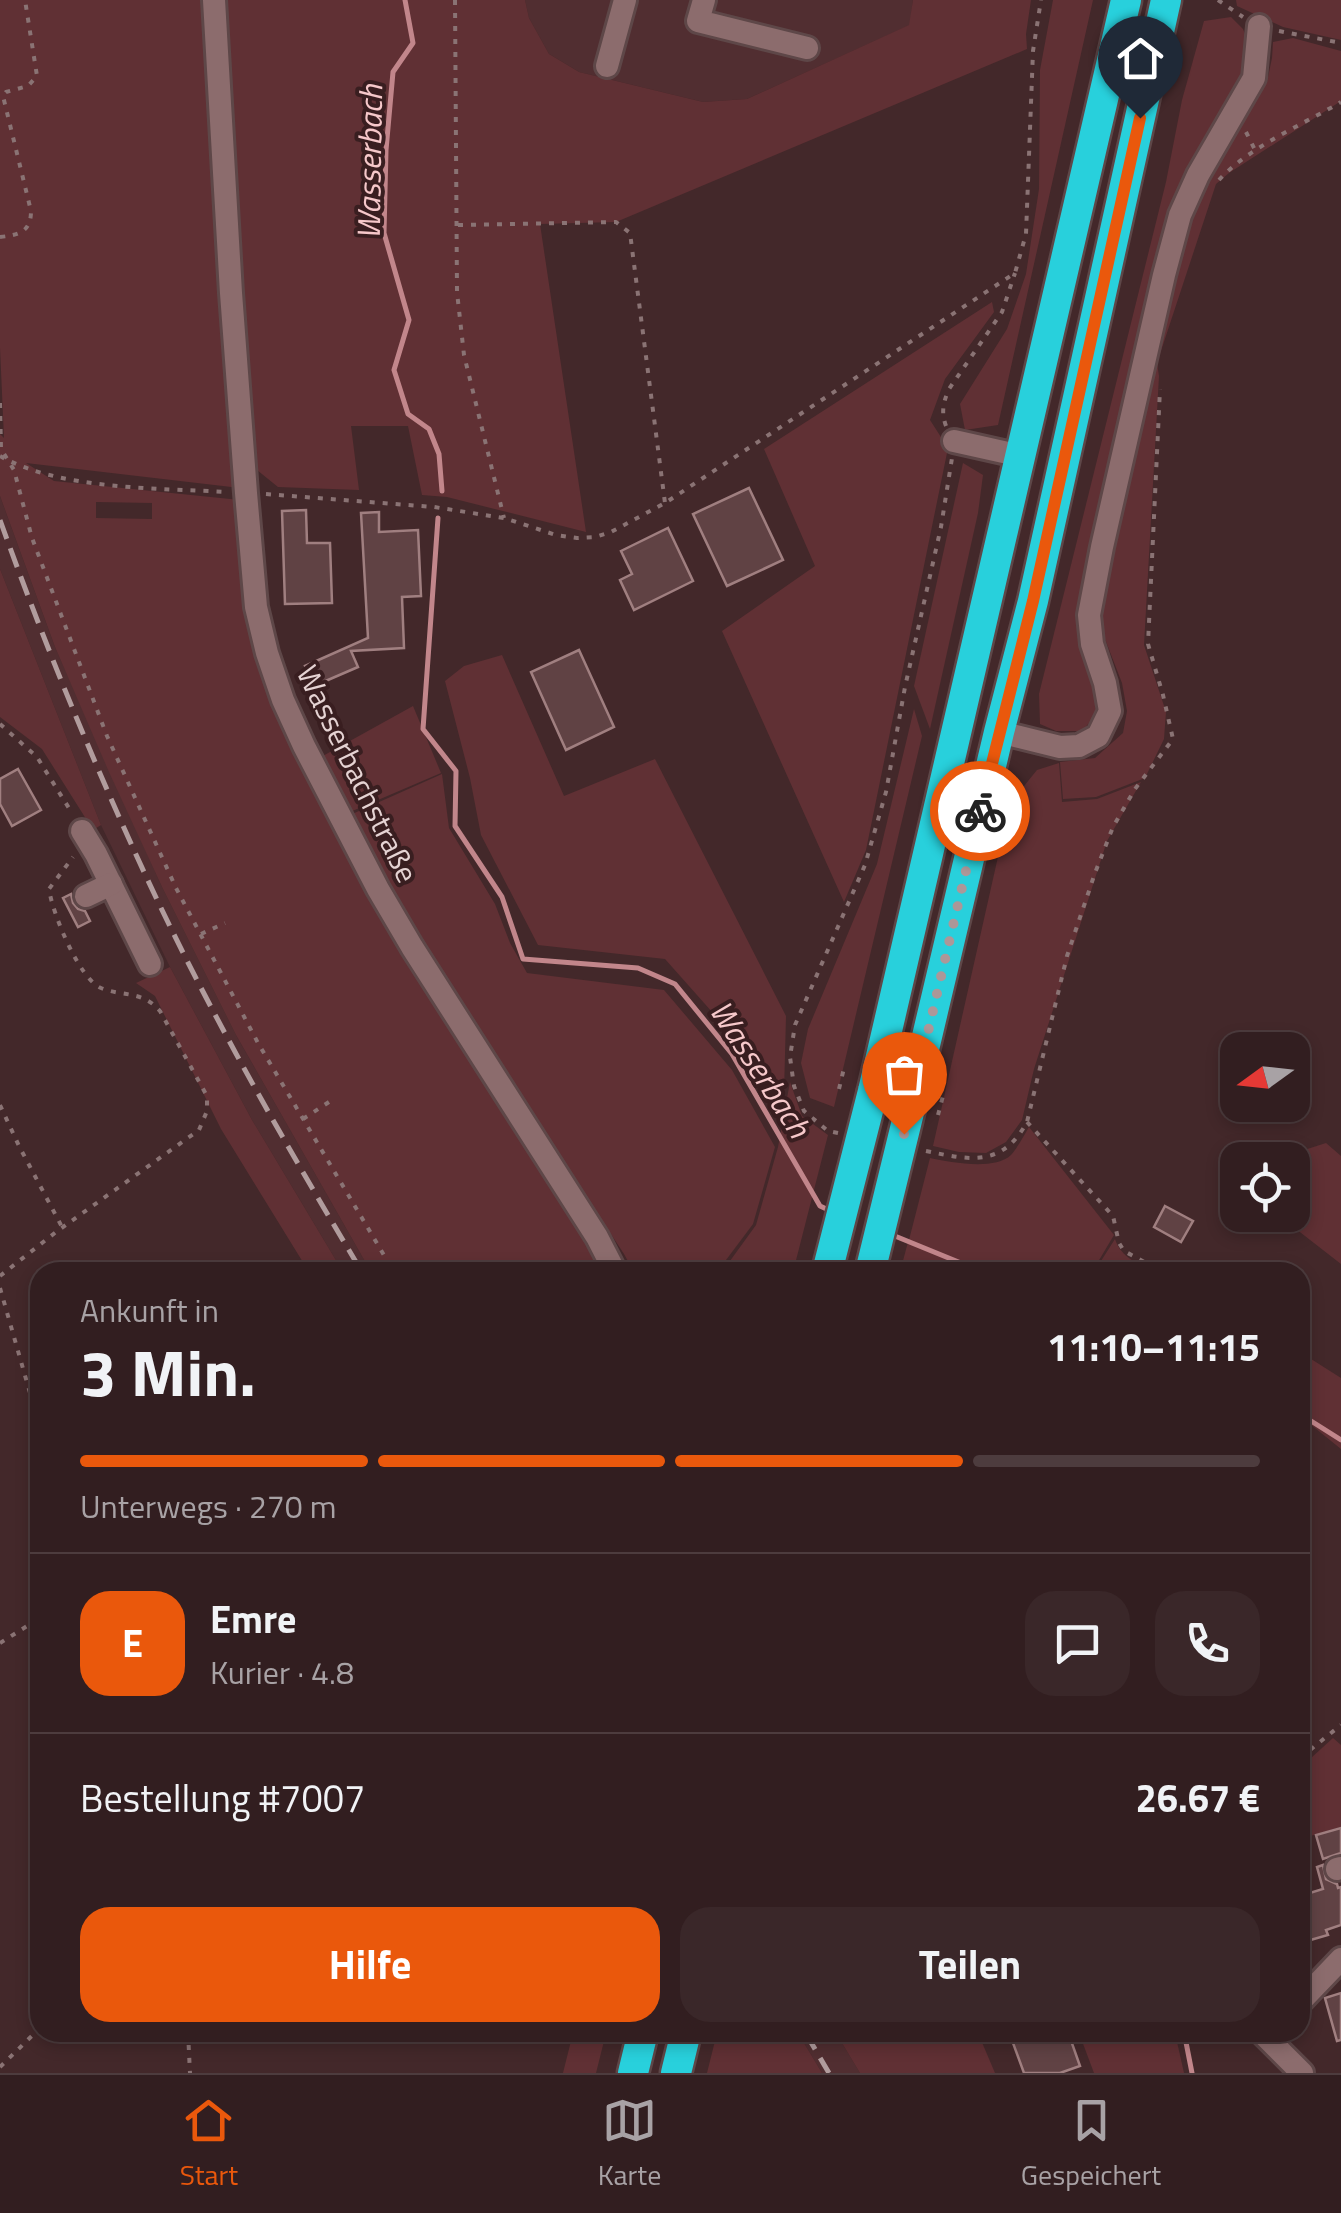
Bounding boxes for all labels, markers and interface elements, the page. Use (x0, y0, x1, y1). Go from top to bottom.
pin (1098, 16, 1183, 119)
icon: home (1113, 31, 1168, 86)
water label: Wasserbach (344, 83, 394, 240)
street label: Wasserbachstraße (285, 657, 430, 890)
courier (930, 761, 1030, 861)
icon: bike (953, 784, 1008, 839)
water label: Wasserbach (698, 990, 824, 1147)
pin (862, 1032, 947, 1135)
north arrow (1220, 1032, 1310, 1122)
map controls (1220, 1032, 1310, 1232)
icon: bag (877, 1047, 932, 1102)
button: locate (1220, 1142, 1310, 1232)
text: Ankunft in (80, 1286, 219, 1334)
text: 11:10–11:15 (1047, 1318, 1260, 1376)
text: 3 Min. (80, 1322, 256, 1421)
text: Unterwegs · 270 m (80, 1482, 336, 1530)
text: Emre (210, 1590, 296, 1648)
button: chat (1025, 1591, 1130, 1696)
button: phone (1155, 1591, 1260, 1696)
text: E (122, 1614, 143, 1672)
text: Kurier · 4.8 (210, 1648, 354, 1696)
text: Bestellung #7007 (80, 1769, 365, 1827)
text: 26.67 € (1136, 1769, 1260, 1827)
button: Hilfe (80, 1907, 660, 2022)
button: Teilen (680, 1907, 1260, 2022)
tab: Start (180, 2093, 238, 2196)
tab: Karte (598, 2093, 661, 2196)
tab: Gespeichert (1021, 2093, 1161, 2196)

